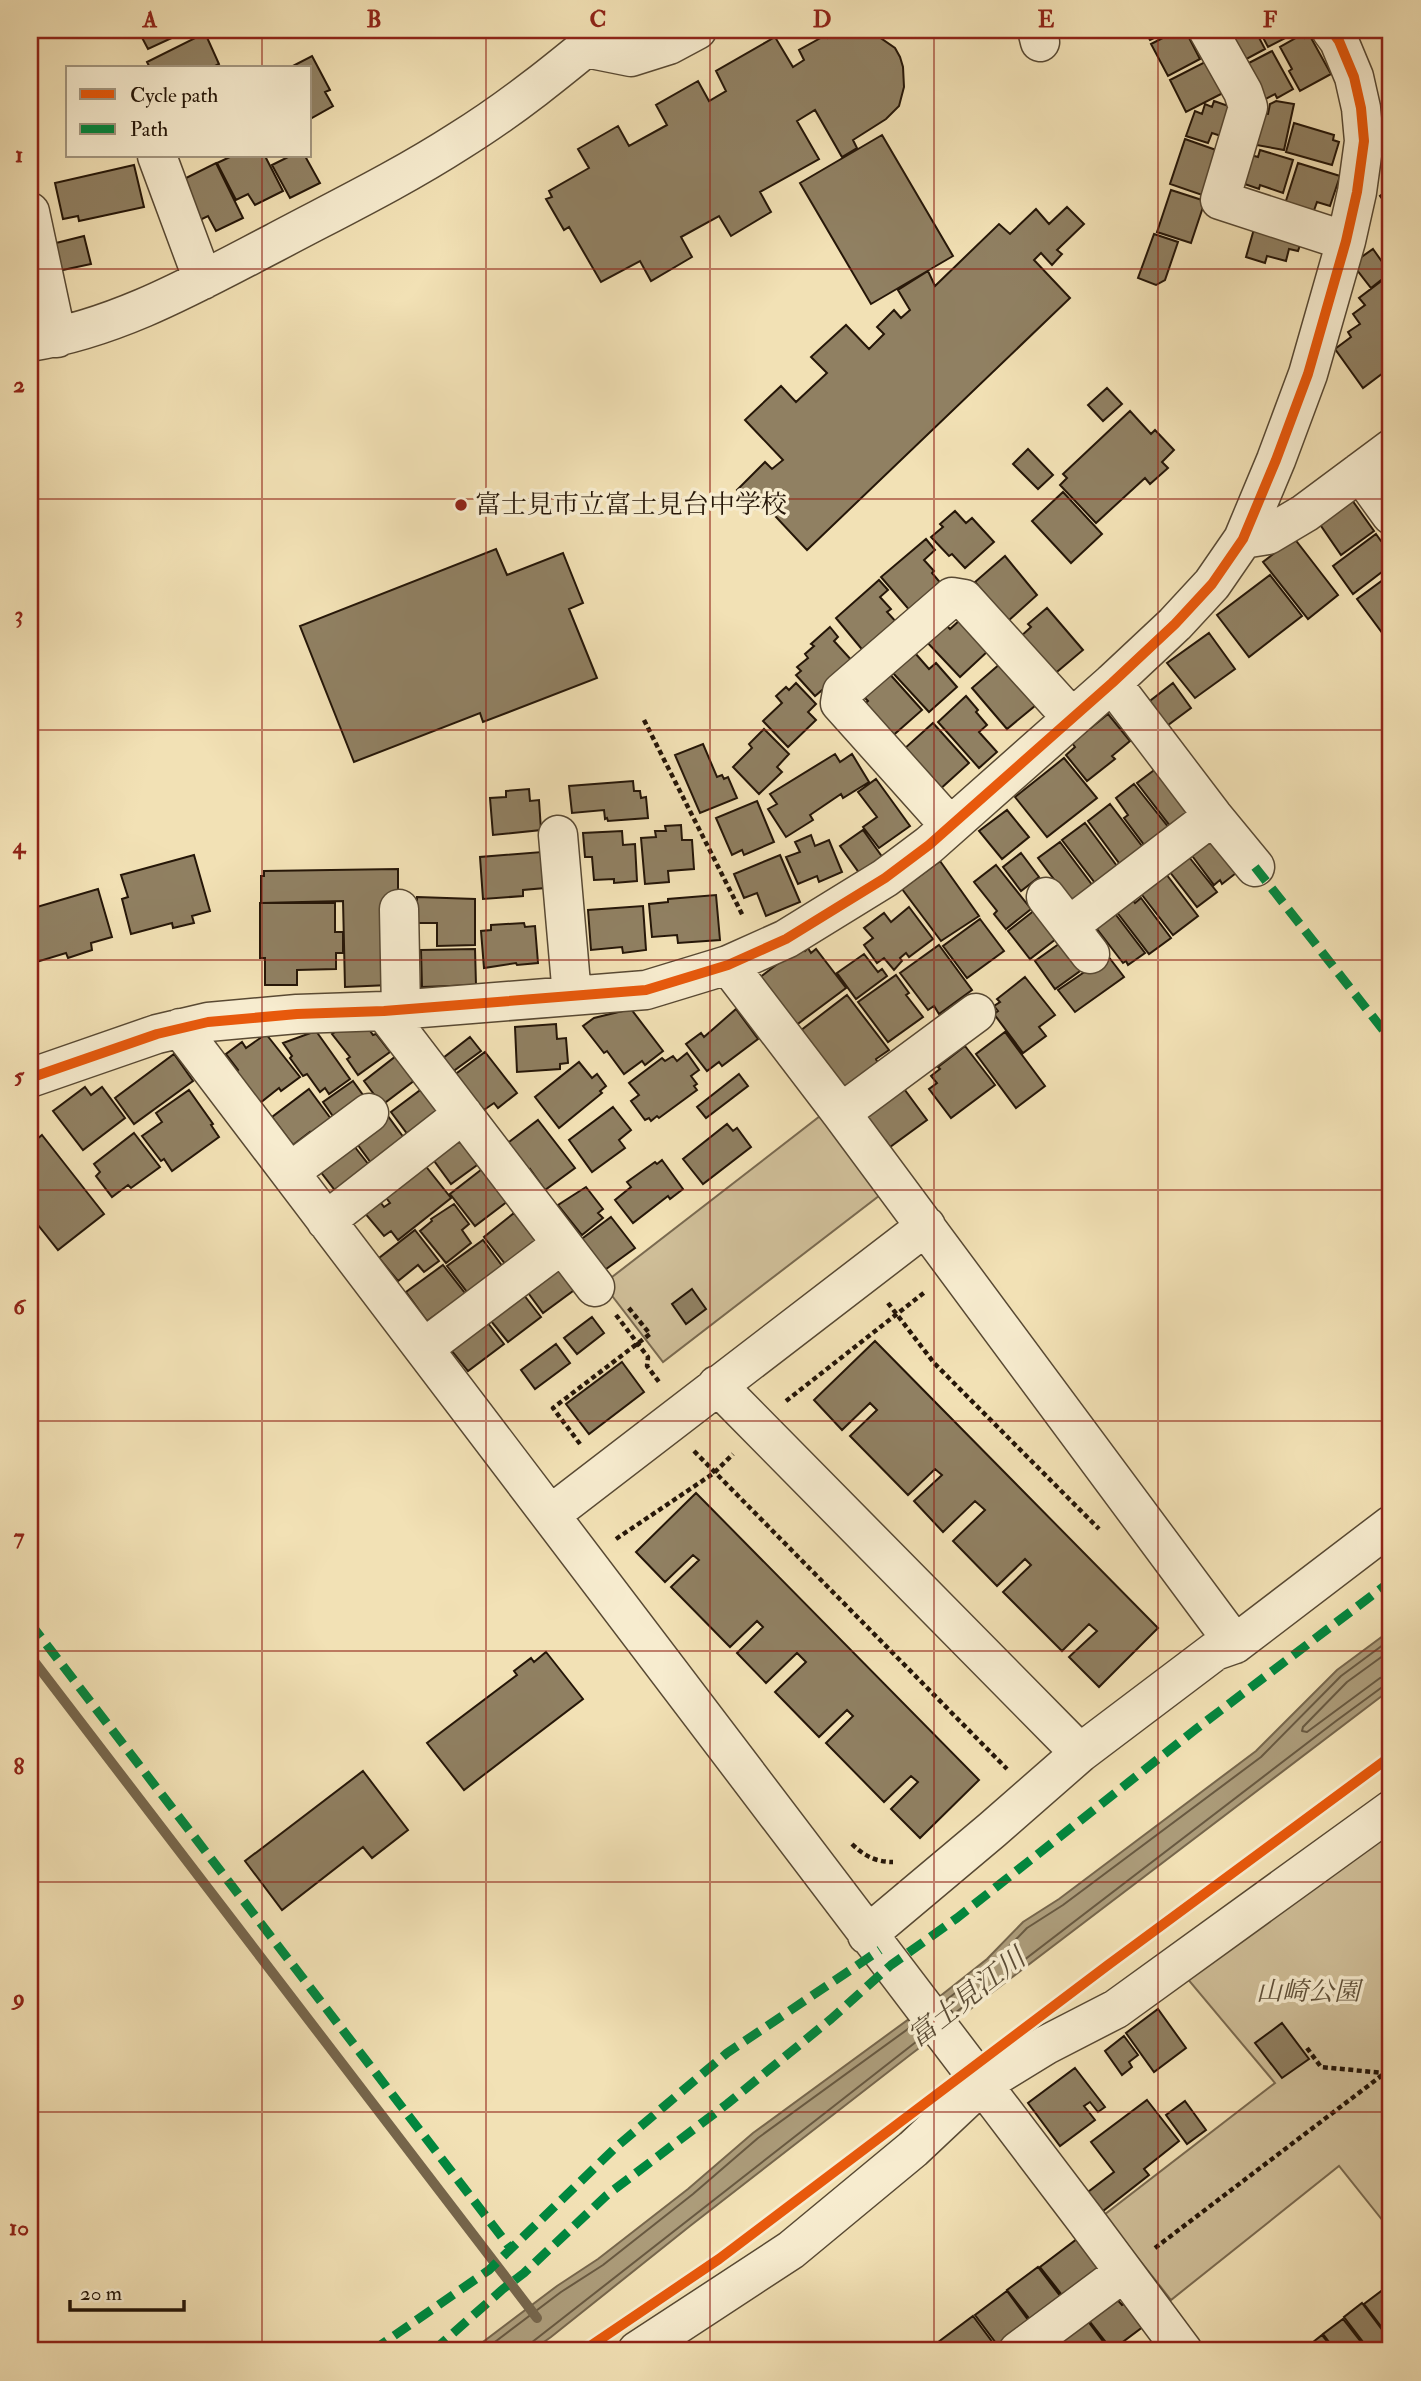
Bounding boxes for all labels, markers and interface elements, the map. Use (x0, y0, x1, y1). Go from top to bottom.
text: A (142, 5, 158, 34)
text: B (366, 5, 382, 34)
text: C (590, 5, 606, 34)
text: D (813, 5, 831, 34)
text: E (1038, 5, 1055, 34)
text: F (1263, 5, 1278, 34)
legend (66, 66, 312, 158)
text: Cycle path (130, 82, 218, 109)
text: Path (130, 116, 168, 143)
text: 1 (15, 140, 23, 169)
text: 2 (13, 370, 25, 399)
place label: 富士見市立富士見台中学校 (475, 489, 787, 521)
marker: 富士見市立富士見台中学校 (453, 497, 469, 513)
text: 3 (15, 600, 23, 629)
text: 4 (12, 831, 27, 860)
text: 5 (14, 1061, 25, 1090)
text: 6 (13, 1292, 27, 1321)
text: 7 (14, 1522, 25, 1551)
text: 8 (14, 1752, 25, 1781)
water label: 富士見江川 (901, 1939, 1035, 2055)
park label: 山崎公園 (1256, 1976, 1364, 2008)
text: 9 (11, 1983, 25, 2012)
text: 10 (9, 2213, 29, 2242)
scale bar (70, 2269, 184, 2313)
text: 20 m (80, 2280, 122, 2307)

